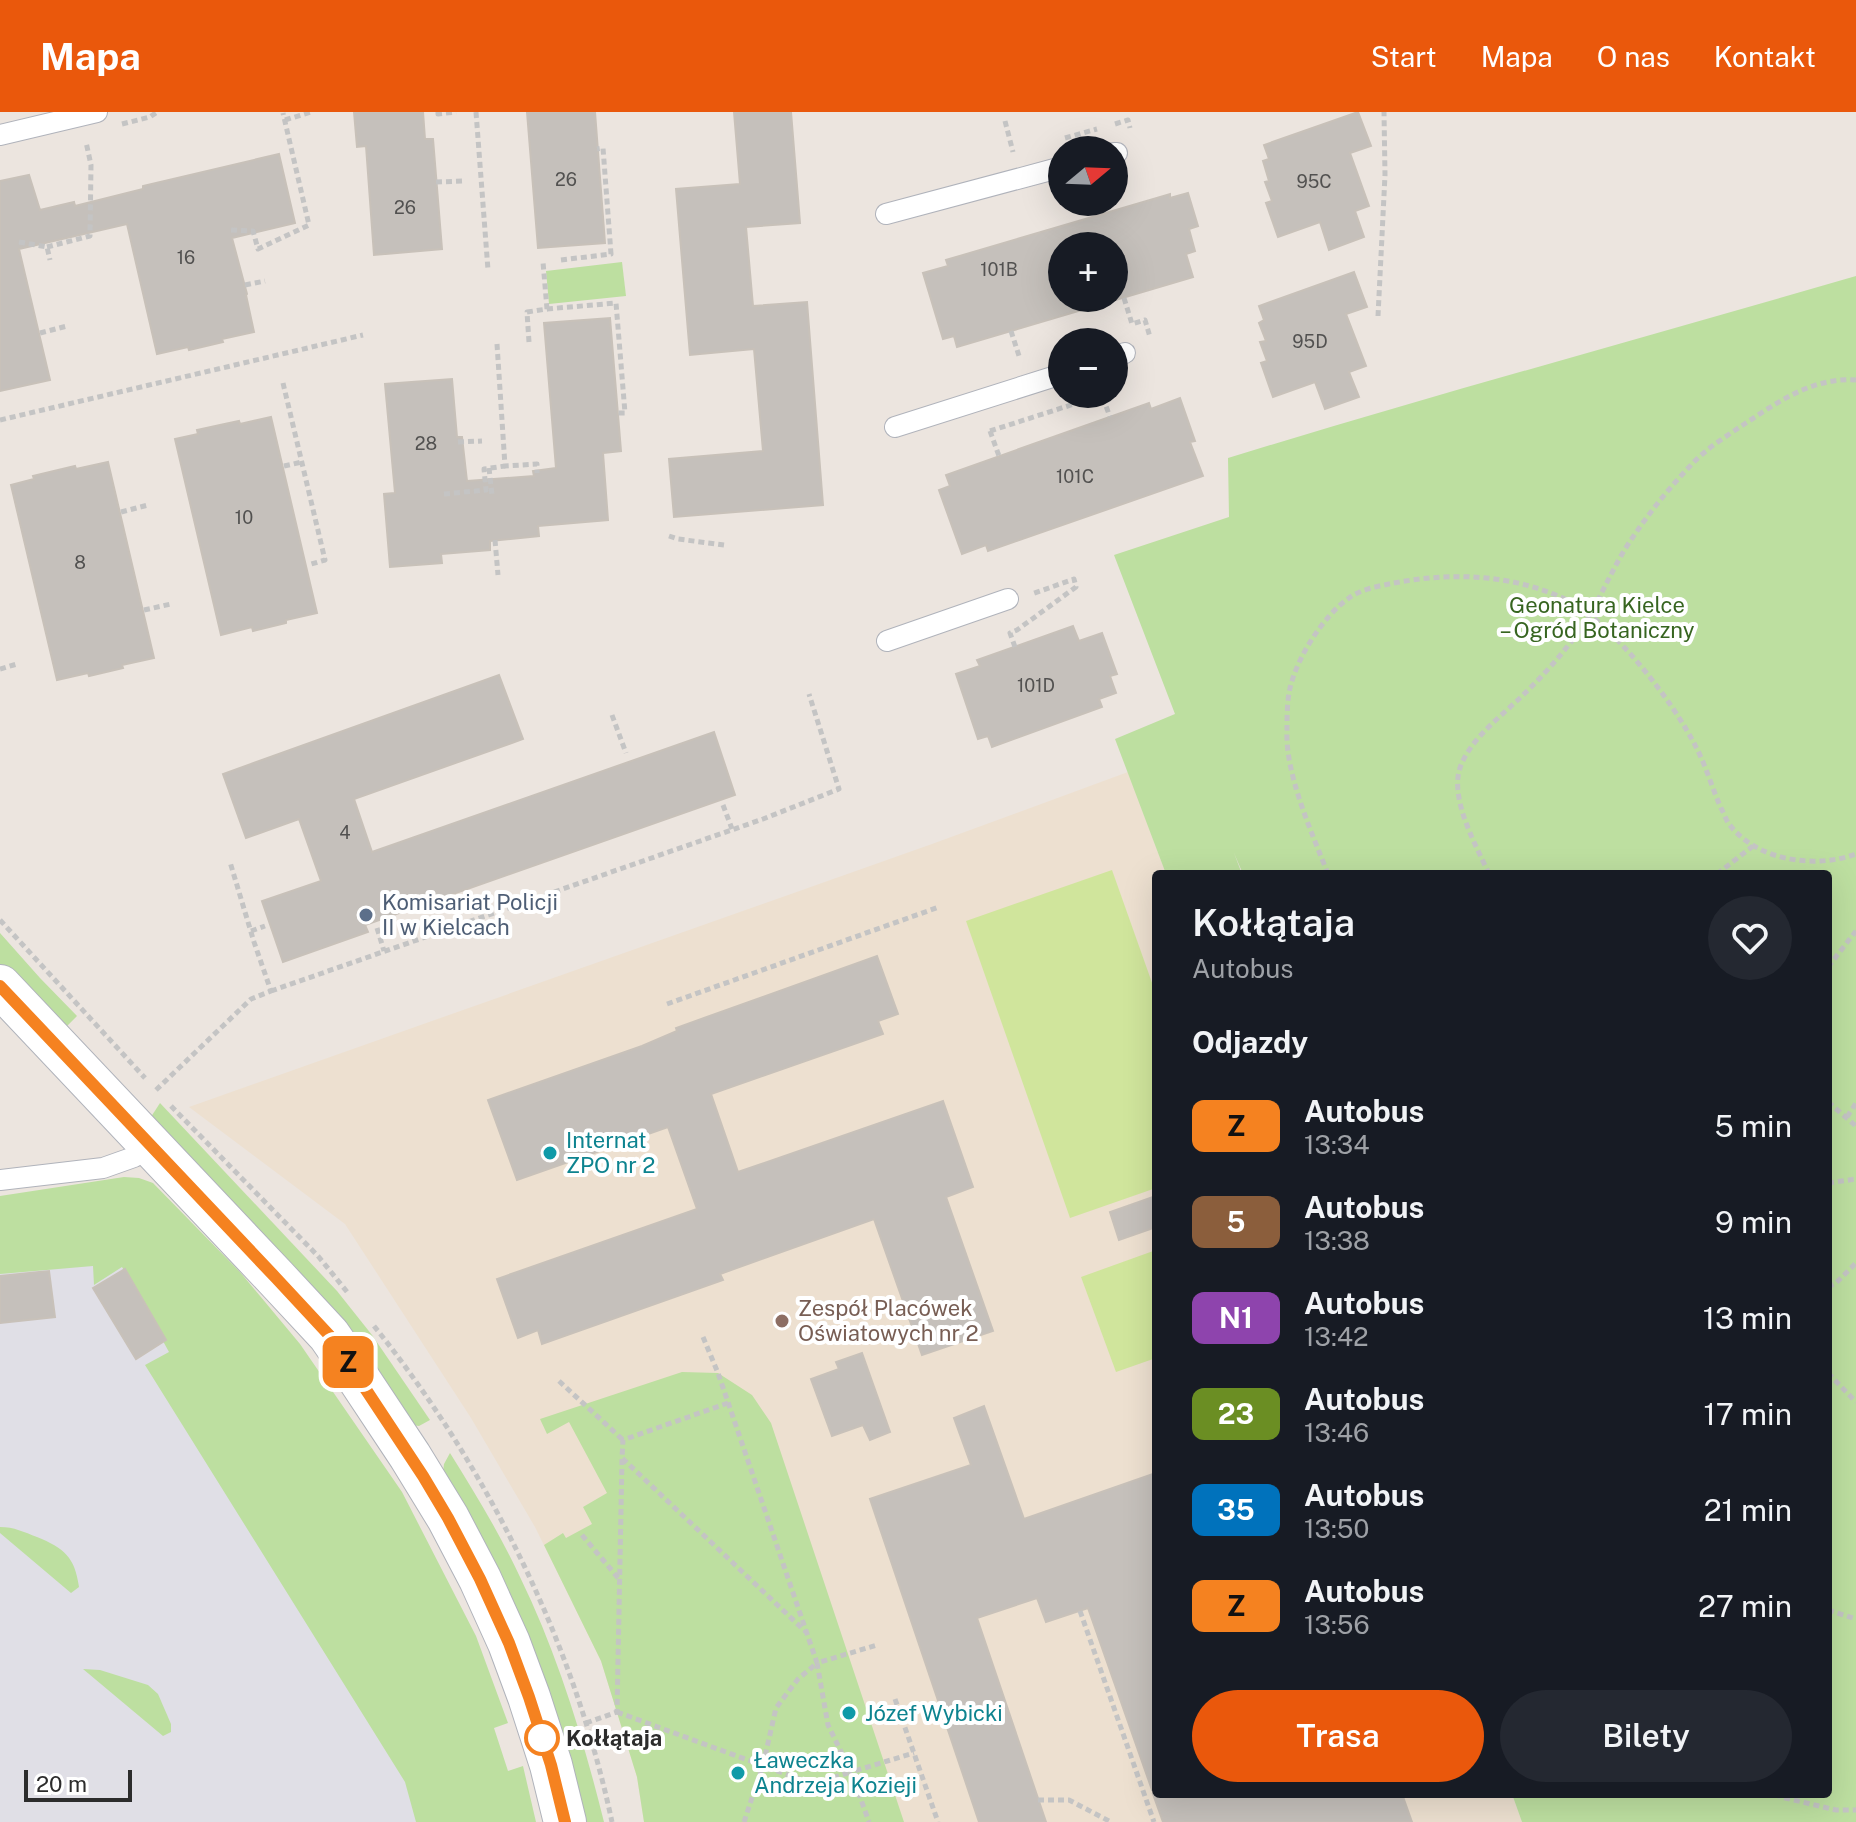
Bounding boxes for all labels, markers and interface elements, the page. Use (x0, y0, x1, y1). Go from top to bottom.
text: Mapa (40, 34, 141, 79)
text: Start (1371, 40, 1437, 73)
text: Mapa (1481, 40, 1553, 73)
text: O nas (1597, 40, 1670, 73)
text: Kontakt (1714, 40, 1816, 73)
north arrow (1048, 136, 1128, 216)
map controls (1048, 136, 1128, 408)
house number: 26 (555, 169, 577, 190)
house number: 95C (1296, 171, 1332, 192)
house number: 26 (394, 197, 416, 218)
button: + (1048, 232, 1128, 312)
house number: 16 (177, 247, 195, 268)
house number: 101B (980, 259, 1018, 280)
button: − (1048, 328, 1128, 408)
house number: 95D (1292, 331, 1328, 352)
house number: 28 (415, 433, 437, 454)
house number: 101C (1056, 466, 1094, 487)
house number: 10 (235, 507, 253, 528)
house number: 8 (74, 552, 86, 573)
park label: Geonatura Kielce – Ogród Botaniczny (1500, 592, 1695, 643)
house number: 101D (1017, 675, 1055, 696)
house number: 4 (339, 822, 351, 843)
place label: Komisariat Policji II w Kielcach (382, 889, 558, 940)
button: heart (1708, 896, 1792, 980)
text: Kołłątaja (1192, 900, 1355, 945)
marker: Komisariat Policji II w Kielcach (357, 906, 375, 924)
text: Autobus (1192, 953, 1294, 984)
text: Odjazdy (1192, 1024, 1308, 1060)
text: Autobus (1304, 1093, 1424, 1129)
text: 5 min (1715, 1108, 1792, 1144)
text: Z (1227, 1109, 1245, 1142)
place label: Internat ZPO nr 2 (566, 1127, 655, 1178)
text: 13:34 (1304, 1129, 1370, 1160)
marker: Internat ZPO nr 2 (541, 1144, 559, 1162)
text: Autobus (1304, 1189, 1424, 1225)
text: 9 min (1715, 1204, 1792, 1240)
text: 5 (1227, 1205, 1245, 1238)
text: 13:38 (1304, 1225, 1370, 1256)
text: Autobus (1304, 1285, 1424, 1321)
place label: Zespół Placówek Oświatowych nr 2 (798, 1295, 979, 1346)
text: 13 min (1703, 1300, 1792, 1336)
text: N1 (1219, 1301, 1253, 1334)
marker: Zespół Placówek Oświatowych nr 2 (773, 1312, 791, 1330)
text: 13:42 (1304, 1321, 1369, 1352)
line badge: Z (322, 1336, 374, 1388)
text: Z (339, 1345, 357, 1378)
text: Autobus (1304, 1381, 1424, 1417)
text: 17 min (1704, 1396, 1792, 1432)
text: 23 (1218, 1397, 1254, 1430)
text: 13:46 (1304, 1417, 1369, 1448)
text: Autobus (1304, 1477, 1424, 1513)
text: 21 min (1704, 1492, 1792, 1528)
text: 35 (1217, 1493, 1255, 1526)
text: 13:50 (1304, 1513, 1369, 1544)
text: Autobus (1304, 1573, 1424, 1609)
text: 27 min (1698, 1588, 1792, 1624)
text: Z (1227, 1589, 1245, 1622)
text: 13:56 (1304, 1609, 1370, 1640)
button: Trasa (1192, 1690, 1484, 1782)
button: Bilety (1500, 1690, 1792, 1782)
place label: Józef Wybicki (865, 1700, 1003, 1726)
marker: Józef Wybicki (840, 1704, 858, 1722)
marker: Kołłątaja (525, 1721, 559, 1755)
place label: Kołłątaja (566, 1725, 662, 1751)
place label: Ławeczka Andrzeja Kozieji (754, 1747, 917, 1798)
marker: Ławeczka Andrzeja Kozieji (729, 1764, 747, 1782)
scale bar (24, 1766, 132, 1802)
text: 20 m (36, 1771, 87, 1797)

